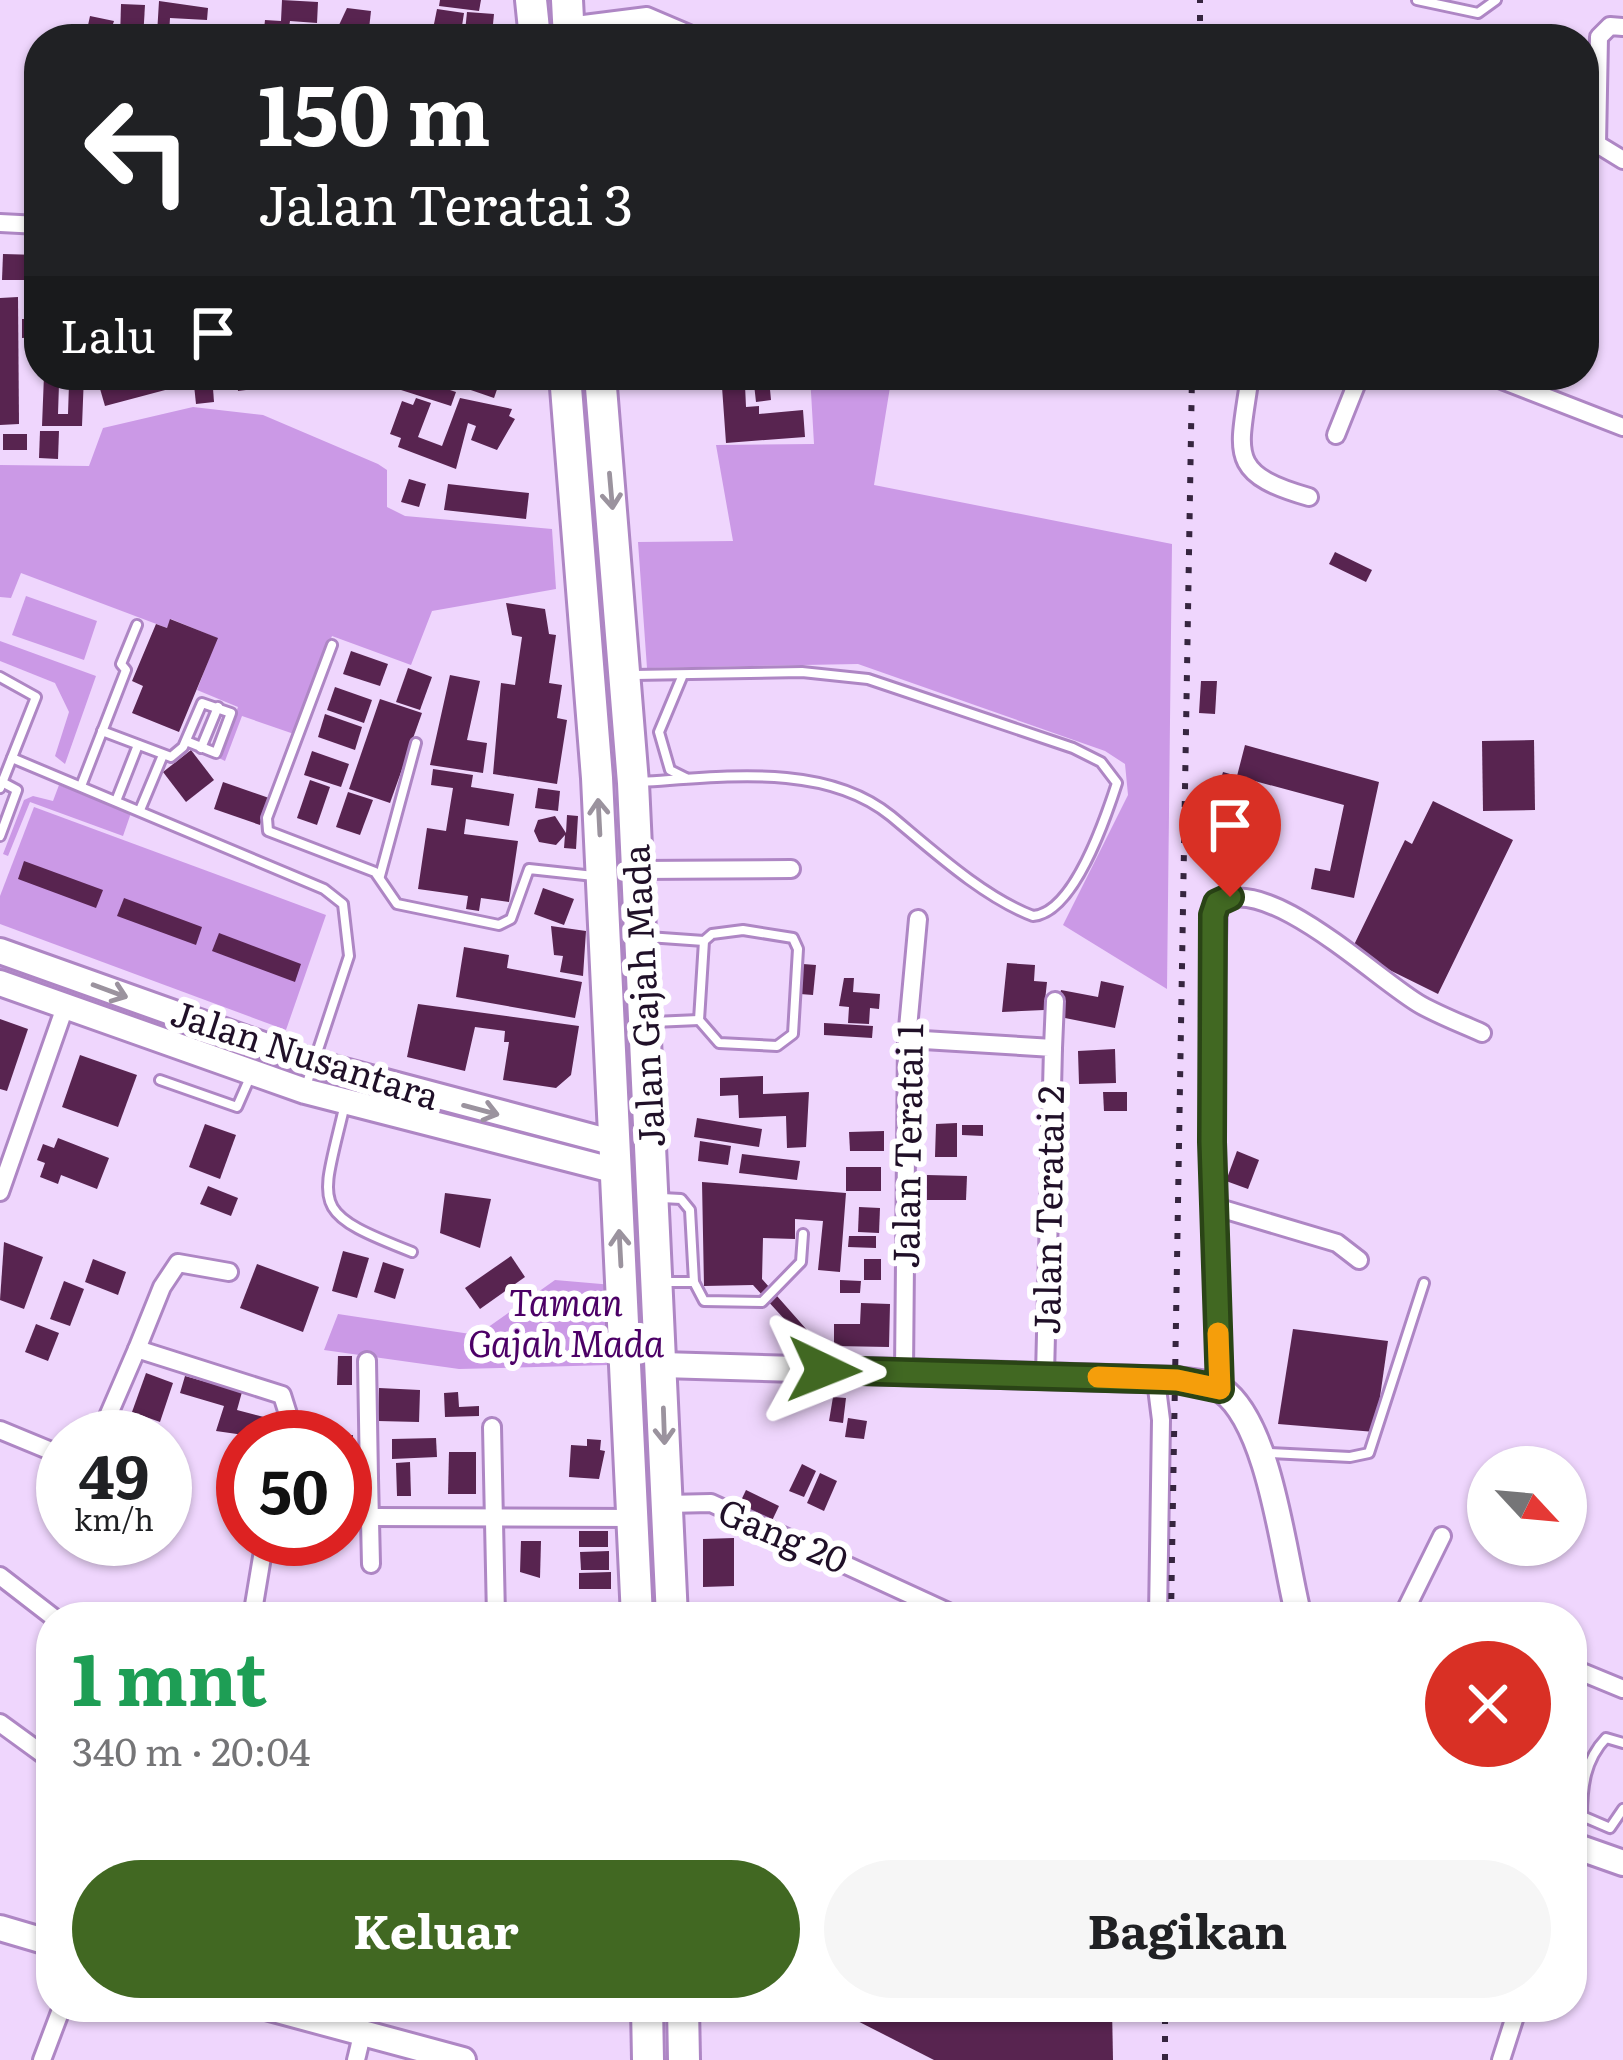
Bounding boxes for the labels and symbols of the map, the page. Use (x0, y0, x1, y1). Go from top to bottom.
one-way arrow (600, 471, 623, 510)
pin (1179, 774, 1281, 897)
one-way arrow (587, 798, 610, 837)
street label: Jalan Gajah Mada (607, 843, 676, 1149)
one-way arrow (91, 982, 128, 1003)
street label: Jalan Nusantara (165, 984, 447, 1121)
street label: Jalan Teratai 1 (877, 1023, 934, 1269)
street label: Jalan Teratai 2 (1018, 1085, 1075, 1335)
one-way arrow (462, 1100, 500, 1122)
one-way arrow (608, 1229, 631, 1268)
park label: Taman Gajah Mada (468, 1274, 665, 1368)
position arrow (761, 1307, 887, 1433)
one-way arrow (653, 1406, 676, 1445)
speed limit sign: 50 (216, 1410, 372, 1566)
north arrow (1467, 1446, 1587, 1566)
street label: Gang 20 (711, 1483, 857, 1585)

